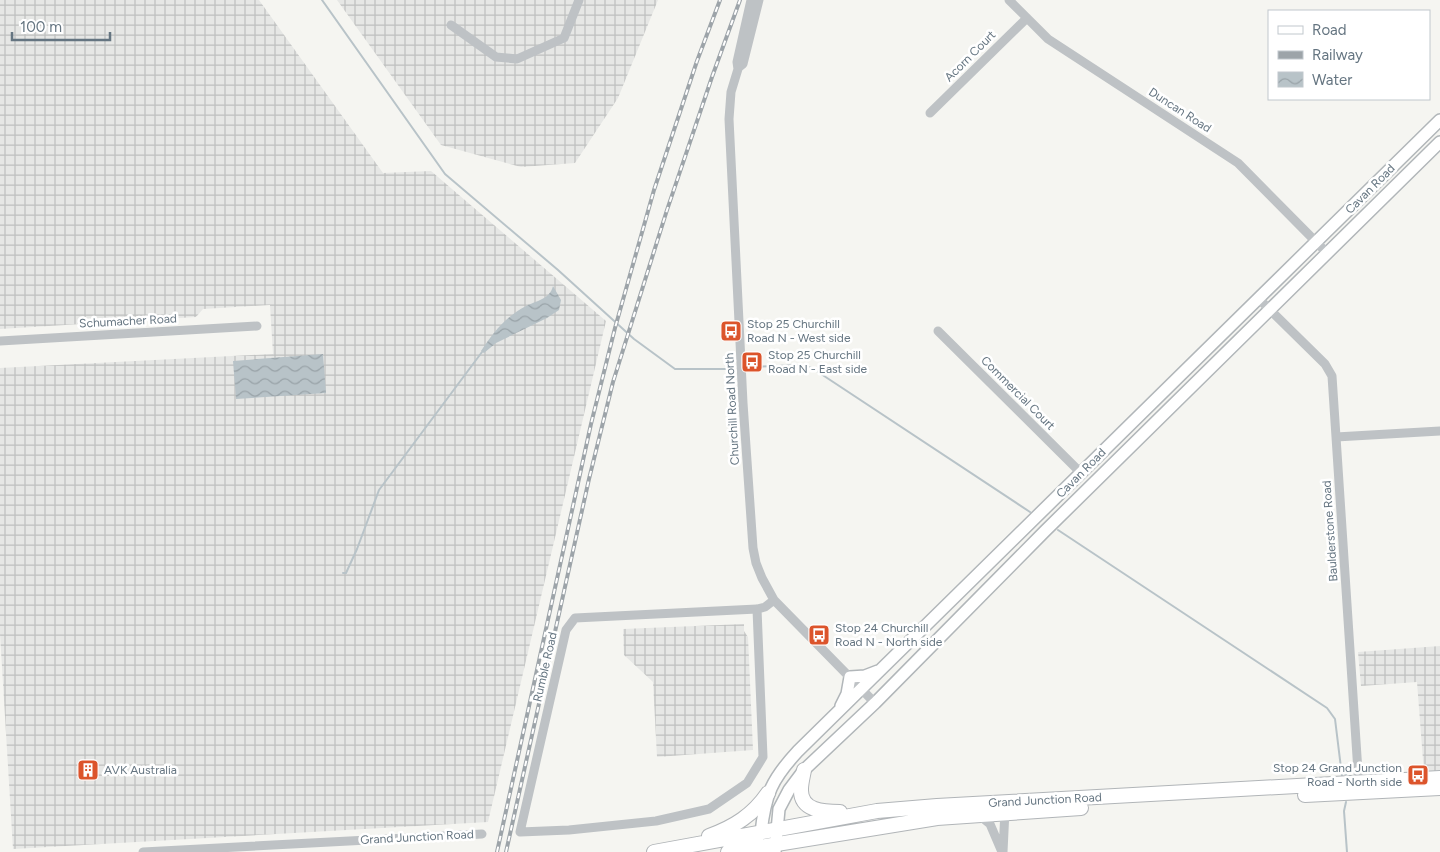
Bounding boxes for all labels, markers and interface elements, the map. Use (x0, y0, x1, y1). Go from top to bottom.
scale bar (12, 10, 110, 42)
legend (1268, 10, 1430, 100)
text: 100 m (20, 18, 62, 36)
text: Road (1312, 21, 1347, 39)
street label: Acorn Court (942, 27, 999, 84)
text: Railway (1312, 46, 1363, 64)
text: Water (1312, 71, 1352, 89)
street label: Duncan Road (1146, 85, 1214, 135)
street label: Cavan Road (1342, 161, 1398, 217)
street label: Schumacher Road (79, 311, 177, 331)
place label: Stop 25 Churchill Road N - West side (747, 317, 851, 345)
bus stop icon: Stop 25 Churchill Road N - West side (719, 319, 743, 343)
place label: Stop 25 Churchill Road N - East side (768, 348, 868, 376)
bus stop icon: Stop 25 Churchill Road N - East side (740, 350, 764, 374)
street label: Churchill Road North (722, 352, 742, 466)
street label: Commercial Court (978, 353, 1058, 433)
street label: Cavan Road (1053, 445, 1109, 501)
street label: Baulderstone Road (1319, 480, 1341, 582)
place label: Stop 24 Churchill Road N - North side (835, 621, 943, 649)
bus stop icon: Stop 24 Churchill Road N - North side (807, 623, 831, 647)
street label: Rumble Road (530, 631, 560, 703)
building icon: AVK Australia (76, 758, 100, 782)
place label: Stop 24 Grand Junction Road - North side (1273, 761, 1402, 789)
place label: AVK Australia (104, 763, 177, 777)
bus stop icon: Stop 24 Grand Junction Road - North side (1406, 763, 1430, 787)
street label: Grand Junction Road (988, 790, 1102, 810)
street label: Grand Junction Road (360, 827, 474, 847)

